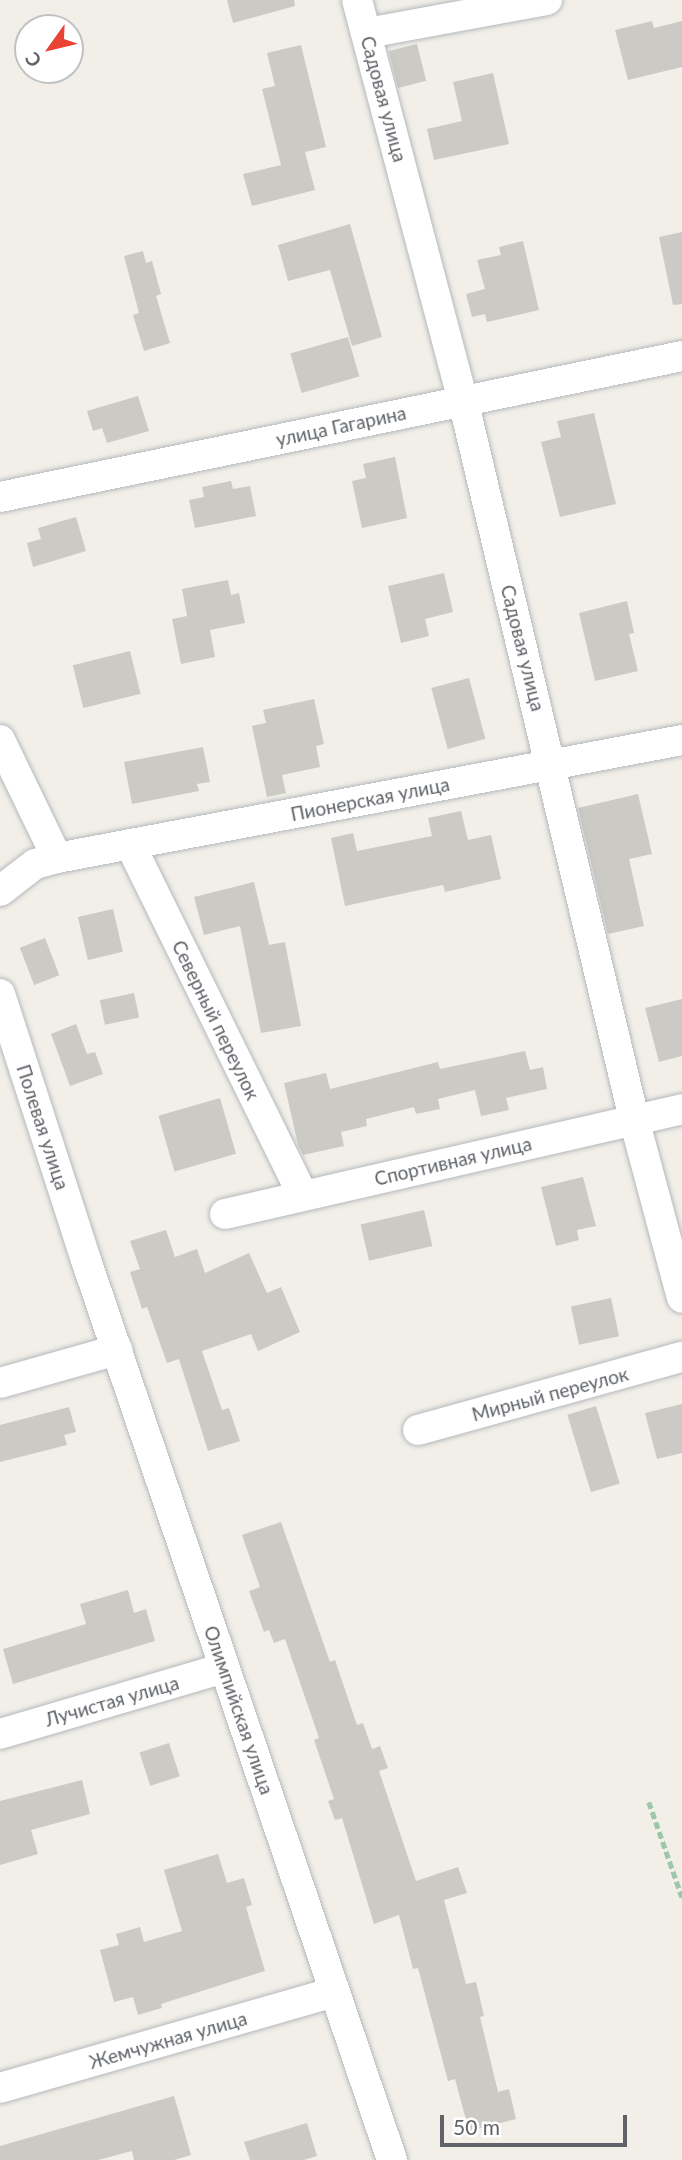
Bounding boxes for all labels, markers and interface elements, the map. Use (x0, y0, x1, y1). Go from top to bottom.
north arrow (14, 14, 84, 84)
street label: Садовая улица (356, 34, 412, 164)
text: С (20, 48, 46, 72)
street label: улица Гагарина (274, 401, 408, 451)
street label: Садовая улица (496, 582, 550, 714)
street label: Пионерская улица (289, 772, 451, 826)
street label: Северный переулок (167, 937, 265, 1103)
street label: Полевая улица (12, 1062, 74, 1192)
street label: Спортивная улица (372, 1132, 534, 1190)
street label: Мирный переулок (469, 1362, 631, 1426)
street label: Олимпийская улица (199, 1623, 279, 1797)
street label: Лучистая улица (42, 1671, 182, 1731)
street label: Жемчужная улица (86, 2007, 250, 2073)
scale bar (444, 2100, 631, 2144)
text: 50 m (453, 2114, 500, 2139)

